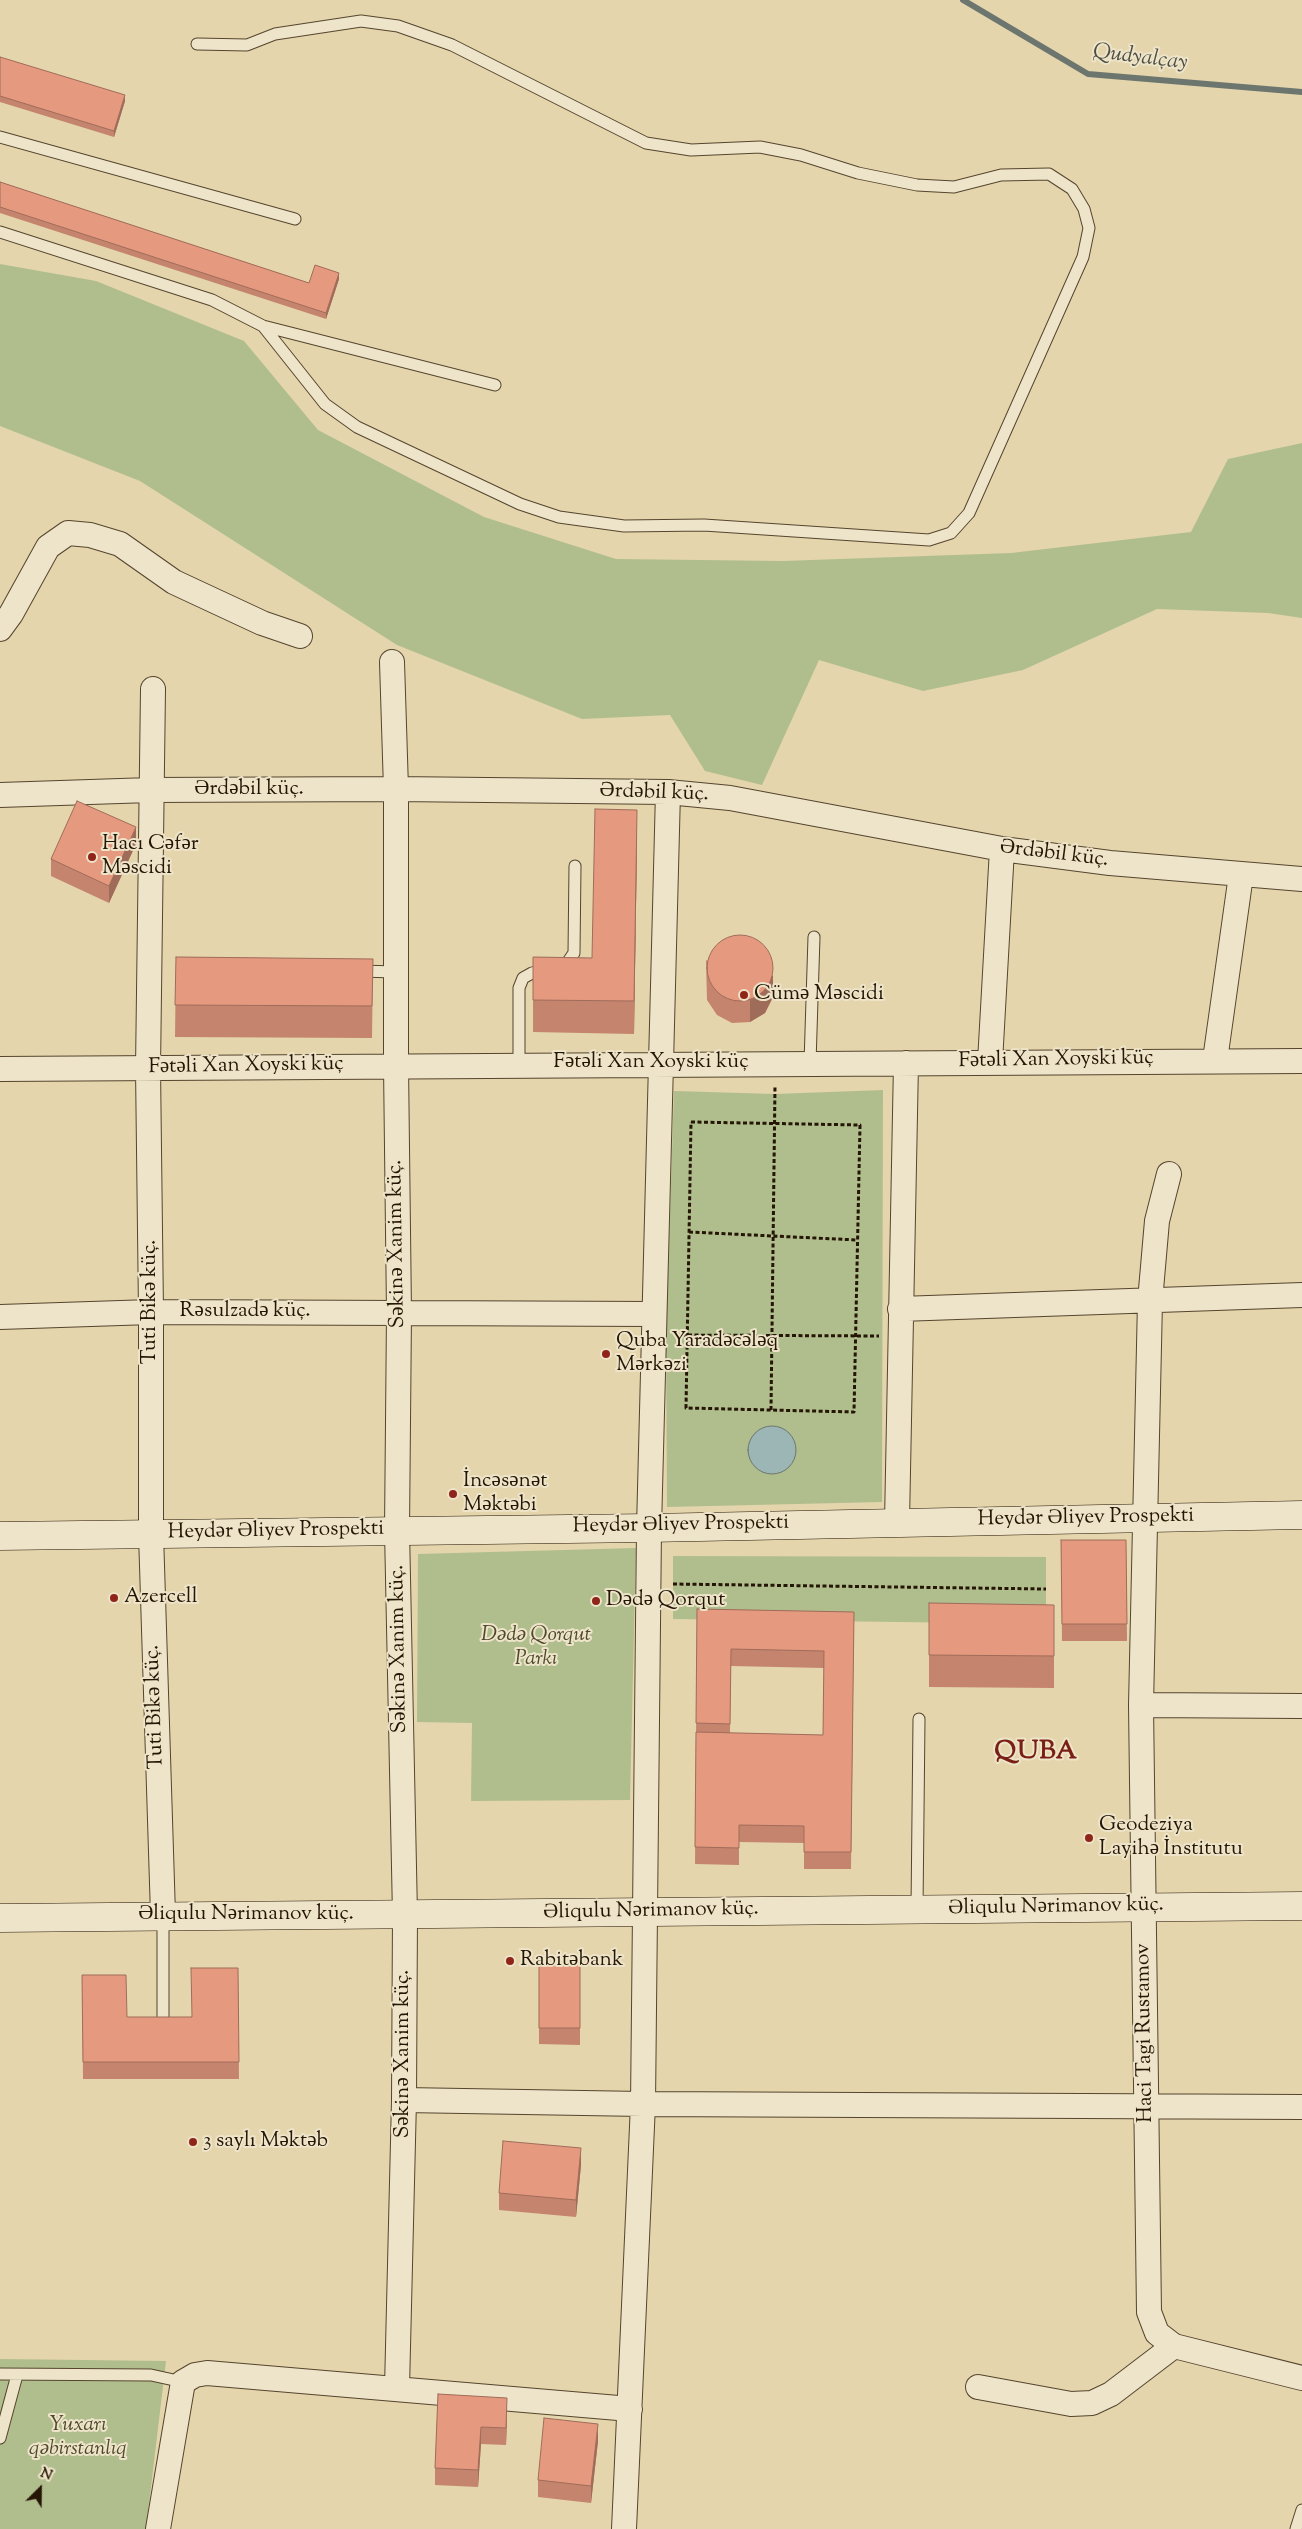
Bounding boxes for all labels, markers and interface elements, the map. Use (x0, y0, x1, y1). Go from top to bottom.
water label: Qudyalçay (1091, 40, 1189, 78)
street label: Ərdəbil küç. (194, 777, 304, 803)
street label: Ərdəbil küç. (599, 779, 709, 809)
place label: Hacı Cəfər Məscidi (102, 832, 199, 882)
street label: Ərdəbil küç. (998, 836, 1110, 874)
marker: Hacı Cəfər Məscidi (86, 851, 98, 863)
place label: Cümə Məscidi (754, 982, 884, 1008)
marker: Cümə Məscidi (738, 989, 750, 1001)
street label: Fətəli Xan Xoyski küç (958, 1047, 1154, 1075)
street label: Fətəli Xan Xoyski küç (553, 1050, 749, 1076)
street label: Fətəli Xan Xoyski küç (148, 1053, 344, 1081)
street label: Səkinə Xanim küç. (384, 1160, 412, 1328)
street label: Tuti Bikə küç. (138, 1240, 164, 1364)
street label: Rəsulzadə küç. (180, 1299, 310, 1325)
place label: Quba Yaradəcələq Mərkəzi (616, 1329, 778, 1379)
marker: Quba Yaradəcələq Mərkəzi (600, 1348, 612, 1360)
place label: İncəsənət Məktəbi (463, 1469, 547, 1519)
marker: İncəsənət Məktəbi (447, 1488, 459, 1500)
street label: Heydər Əliyev Prospekti (978, 1505, 1194, 1533)
street label: Heydər Əliyev Prospekti (573, 1512, 789, 1540)
street label: Heydər Əliyev Prospekti (168, 1518, 384, 1546)
street label: Səkinə Xanim küç. (386, 1565, 414, 1733)
place label: Azercell (124, 1585, 198, 1611)
place label: Dədə Qorqut (606, 1588, 725, 1614)
marker: Azercell (108, 1592, 120, 1604)
marker: Dədə Qorqut (590, 1595, 602, 1607)
park label: Dədə Qorqut Parkı (481, 1623, 591, 1673)
street label: Tuti Bikə küç. (141, 1644, 171, 1770)
district label: QUBA (994, 1738, 1078, 1770)
place label: Geodeziya Layihə İnstitutu (1099, 1813, 1243, 1863)
marker: Geodeziya Layihə İnstitutu (1083, 1832, 1095, 1844)
street label: Əliqulu Nərimanov küç. (948, 1894, 1164, 1922)
street label: Əliqulu Nərimanov küç. (543, 1898, 759, 1926)
street label: Əliqulu Nərimanov küç. (138, 1902, 354, 1928)
street label: Haci Tagi Rustamov (1132, 1943, 1160, 2123)
place label: Rabitəbank (520, 1948, 623, 1974)
marker: Rabitəbank (504, 1955, 516, 1967)
street label: Səkinə Xanim küç. (391, 1970, 417, 2138)
place label: 3 saylı Məktəb (203, 2129, 328, 2155)
marker: 3 saylı Məktəb (187, 2136, 199, 2148)
park label: Yuxarı qəbirstanlıq (29, 2413, 127, 2463)
north arrow (15, 2464, 65, 2514)
text: N (37, 2464, 55, 2487)

